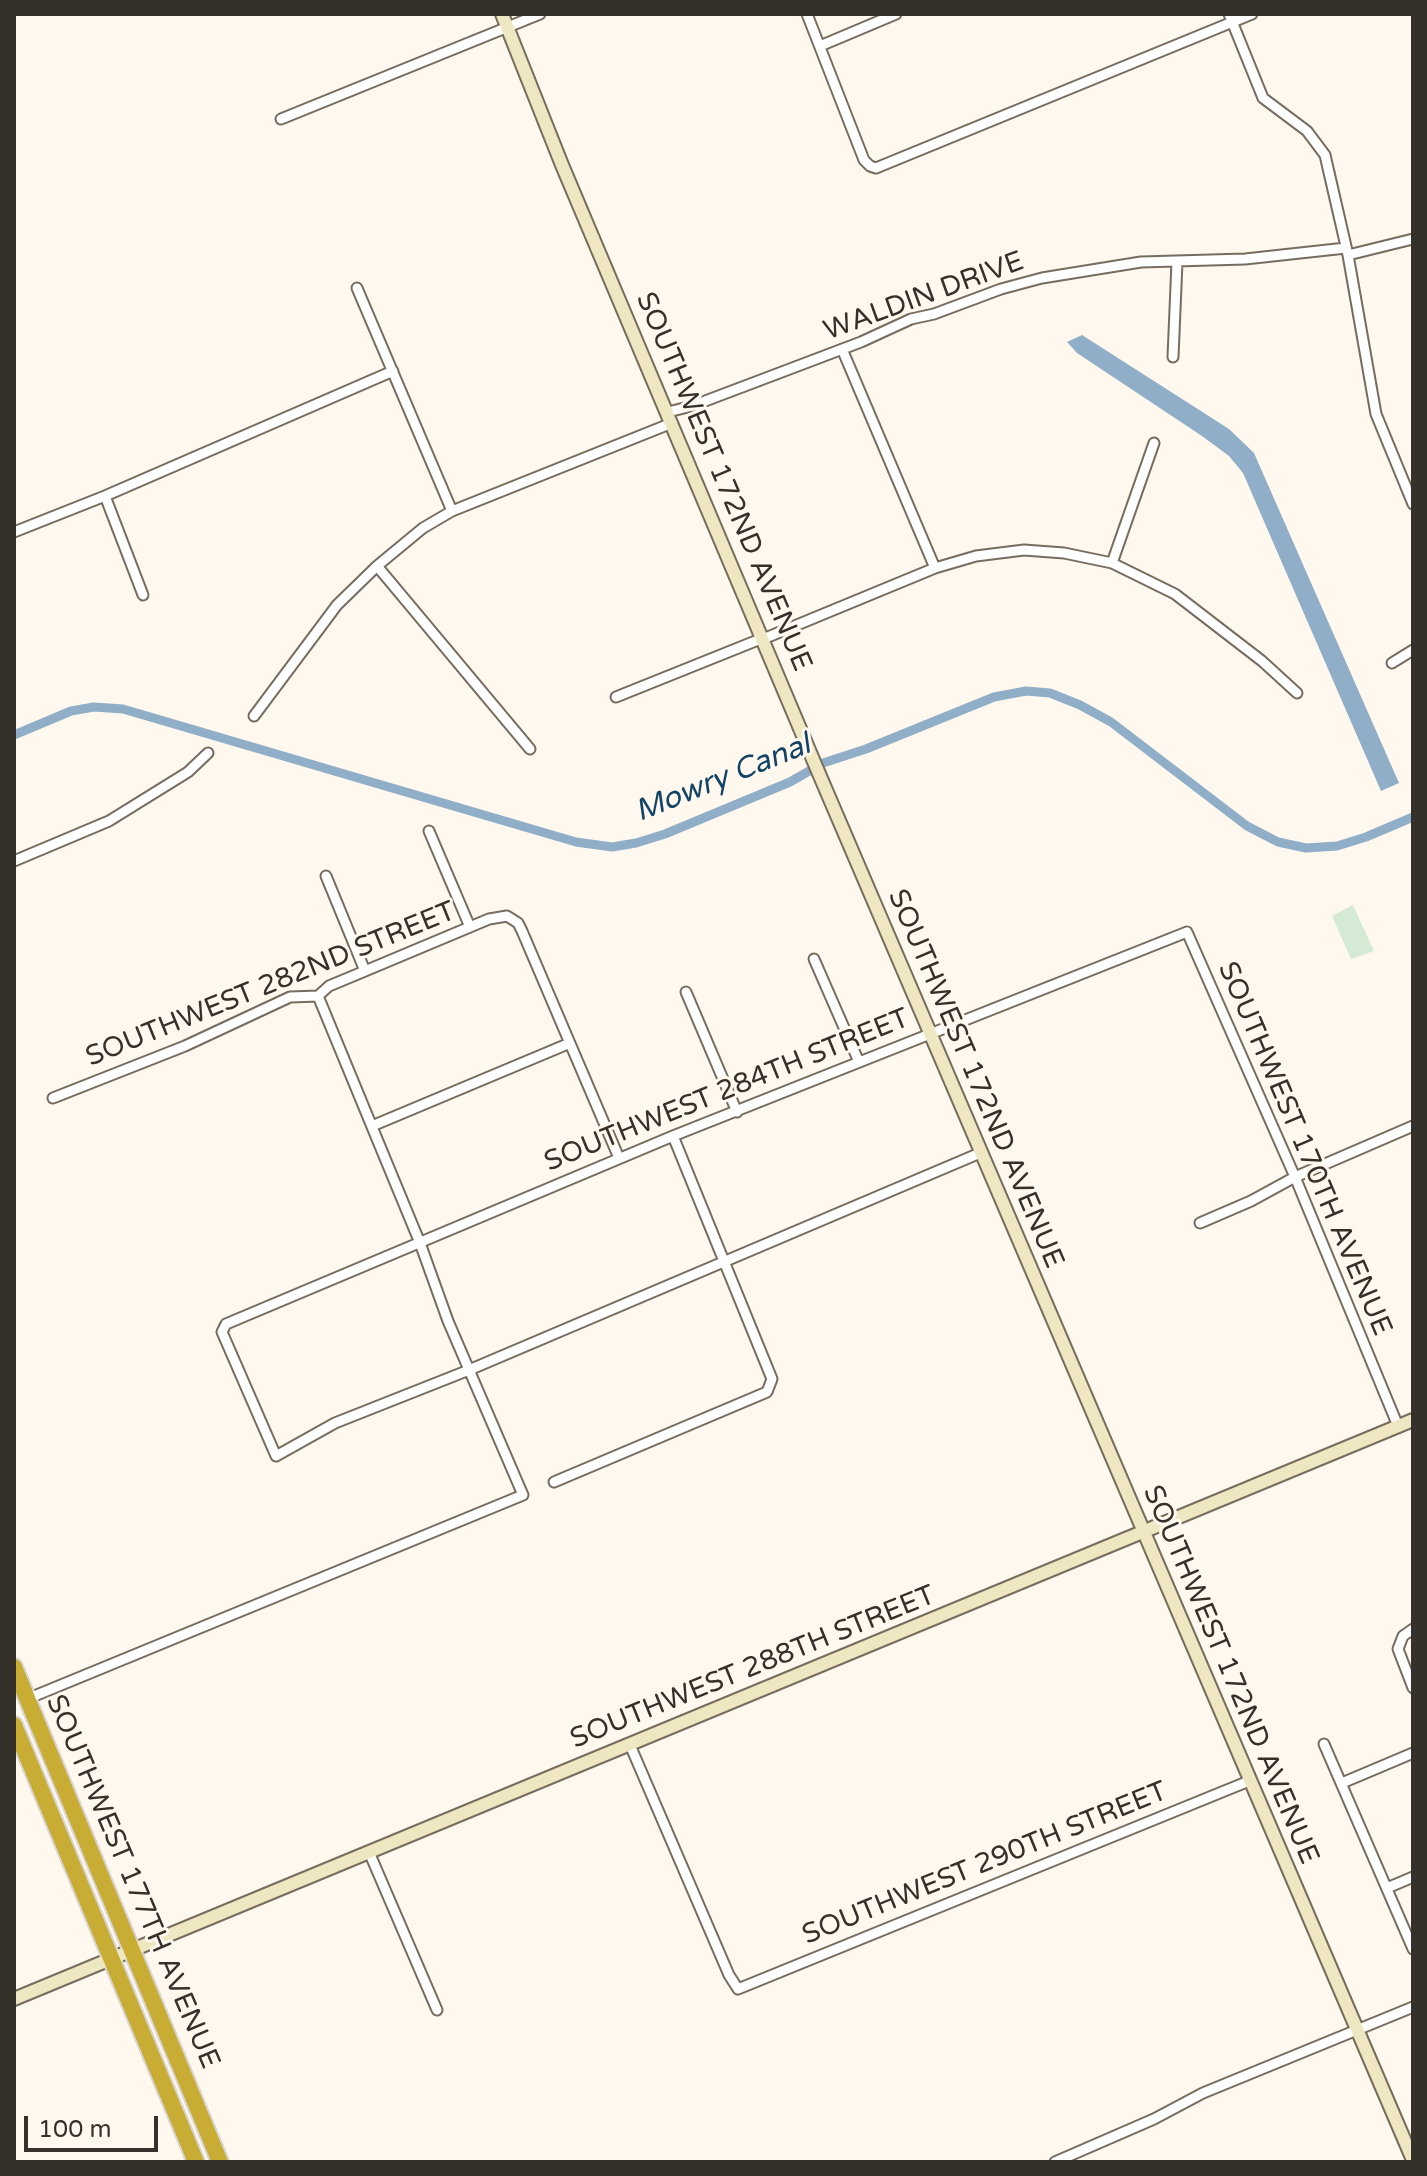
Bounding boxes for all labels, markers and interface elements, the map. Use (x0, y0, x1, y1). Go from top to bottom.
street label: WALDIN DRIVE (819, 245, 1029, 349)
street label: SOUTHWEST 172ND AVENUE (628, 288, 818, 676)
water label: Mowry Canal (630, 727, 816, 831)
street label: SOUTHWEST 172ND AVENUE (880, 885, 1070, 1273)
street label: SOUTHWEST 282ND STREET (81, 895, 461, 1075)
street label: SOUTHWEST 170TH AVENUE (1210, 957, 1398, 1341)
street label: SOUTHWEST 284TH STREET (540, 1002, 914, 1180)
street label: SOUTHWEST 172ND AVENUE (1135, 1481, 1325, 1869)
street label: SOUTHWEST 288TH STREET (566, 1579, 940, 1757)
street label: SOUTHWEST 177TH AVENUE (38, 1690, 226, 2074)
street label: SOUTHWEST 290TH STREET (798, 1775, 1172, 1953)
scale bar (28, 2100, 162, 2150)
text: 100 m (38, 2115, 112, 2144)

